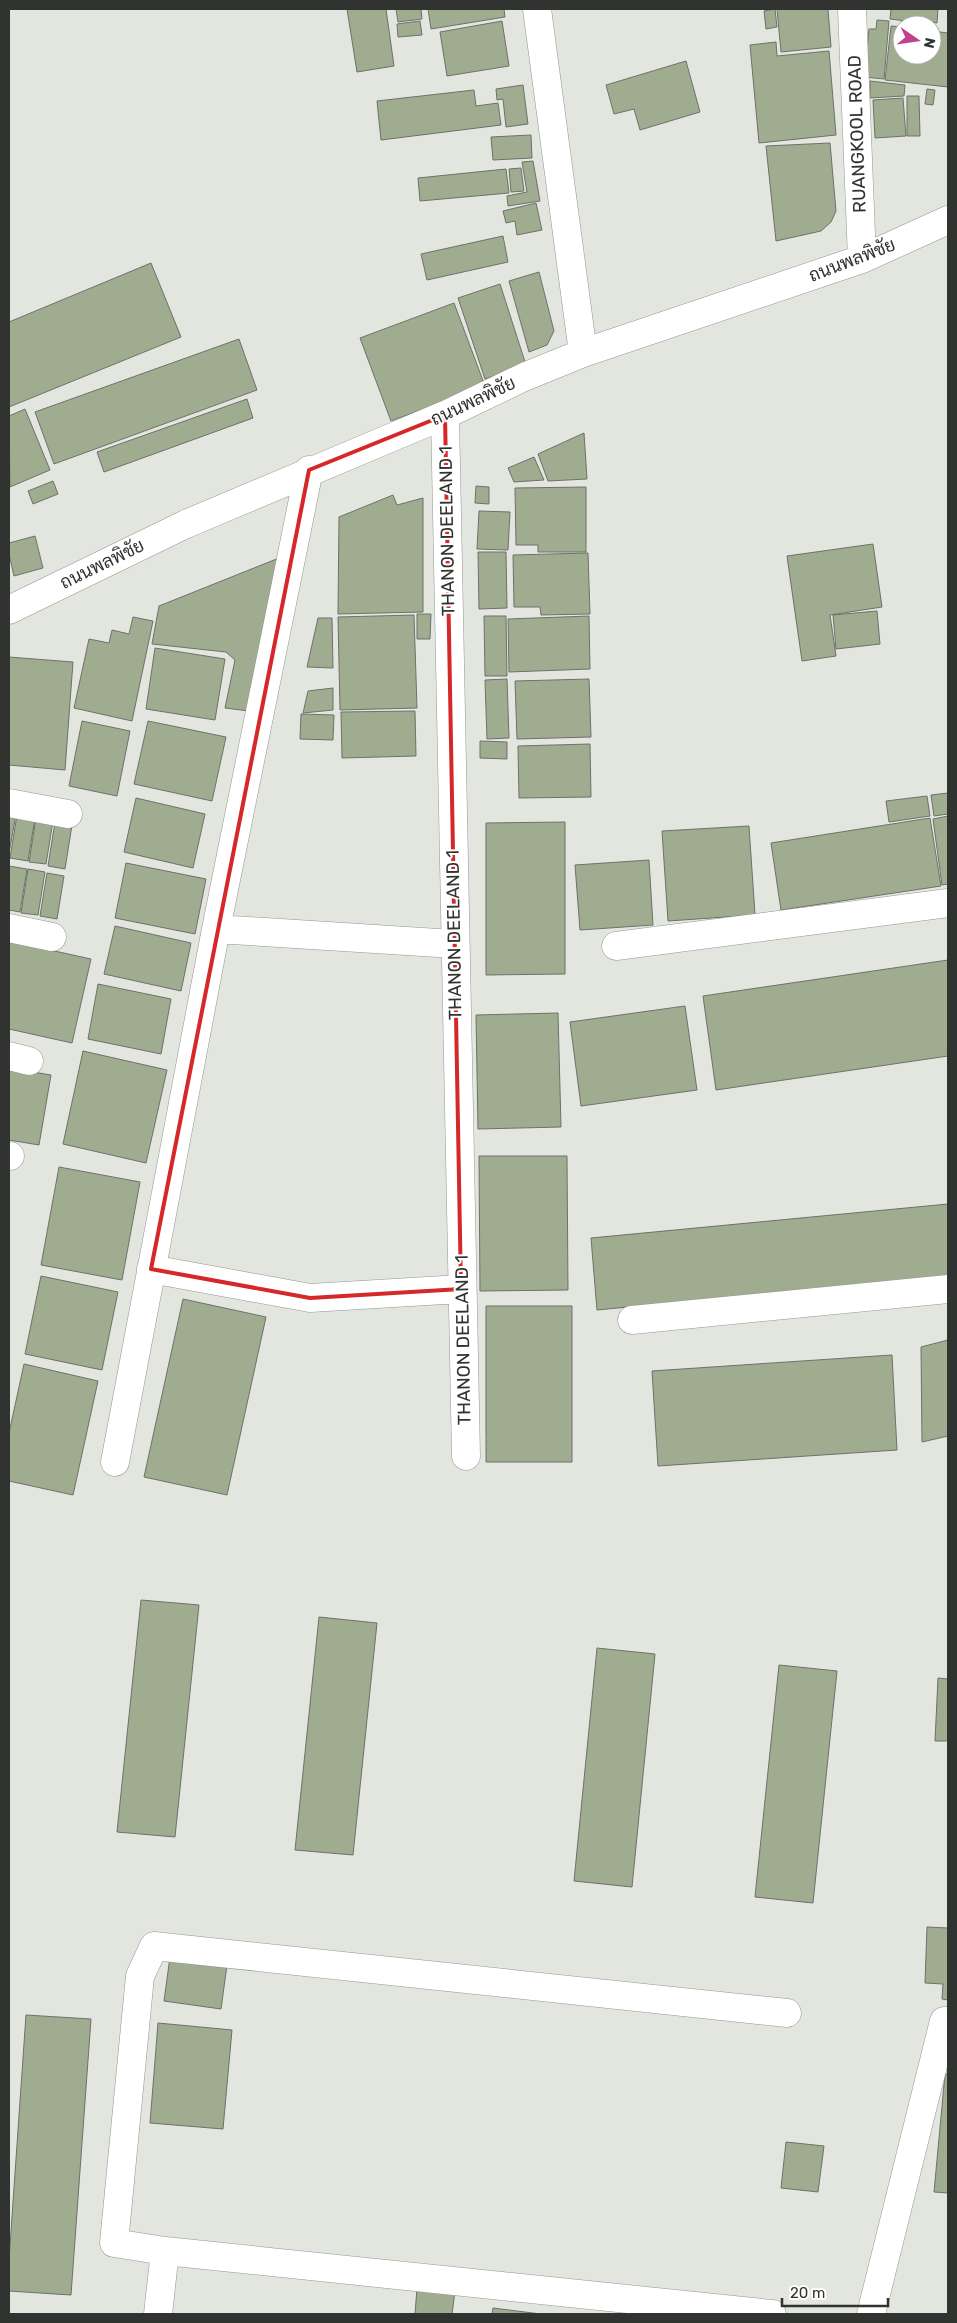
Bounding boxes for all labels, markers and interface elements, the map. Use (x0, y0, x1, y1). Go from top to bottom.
north arrow (892, 15, 942, 65)
text: N (920, 36, 939, 50)
street label: RUANGKOOL ROAD (843, 55, 871, 213)
street label: ถนนพลพิชัย (806, 233, 898, 287)
street label: ถนนพลพิชัย (427, 372, 519, 430)
street label: THANON DEELAND 1 (435, 446, 459, 616)
street label: ถนนพลพิชัย (56, 534, 148, 594)
street label: THANON DEELAND 1 (442, 850, 466, 1020)
street label: THANON DEELAND 1 (451, 1255, 475, 1425)
scale bar (782, 2276, 888, 2308)
text: 20 m (790, 2284, 825, 2302)

